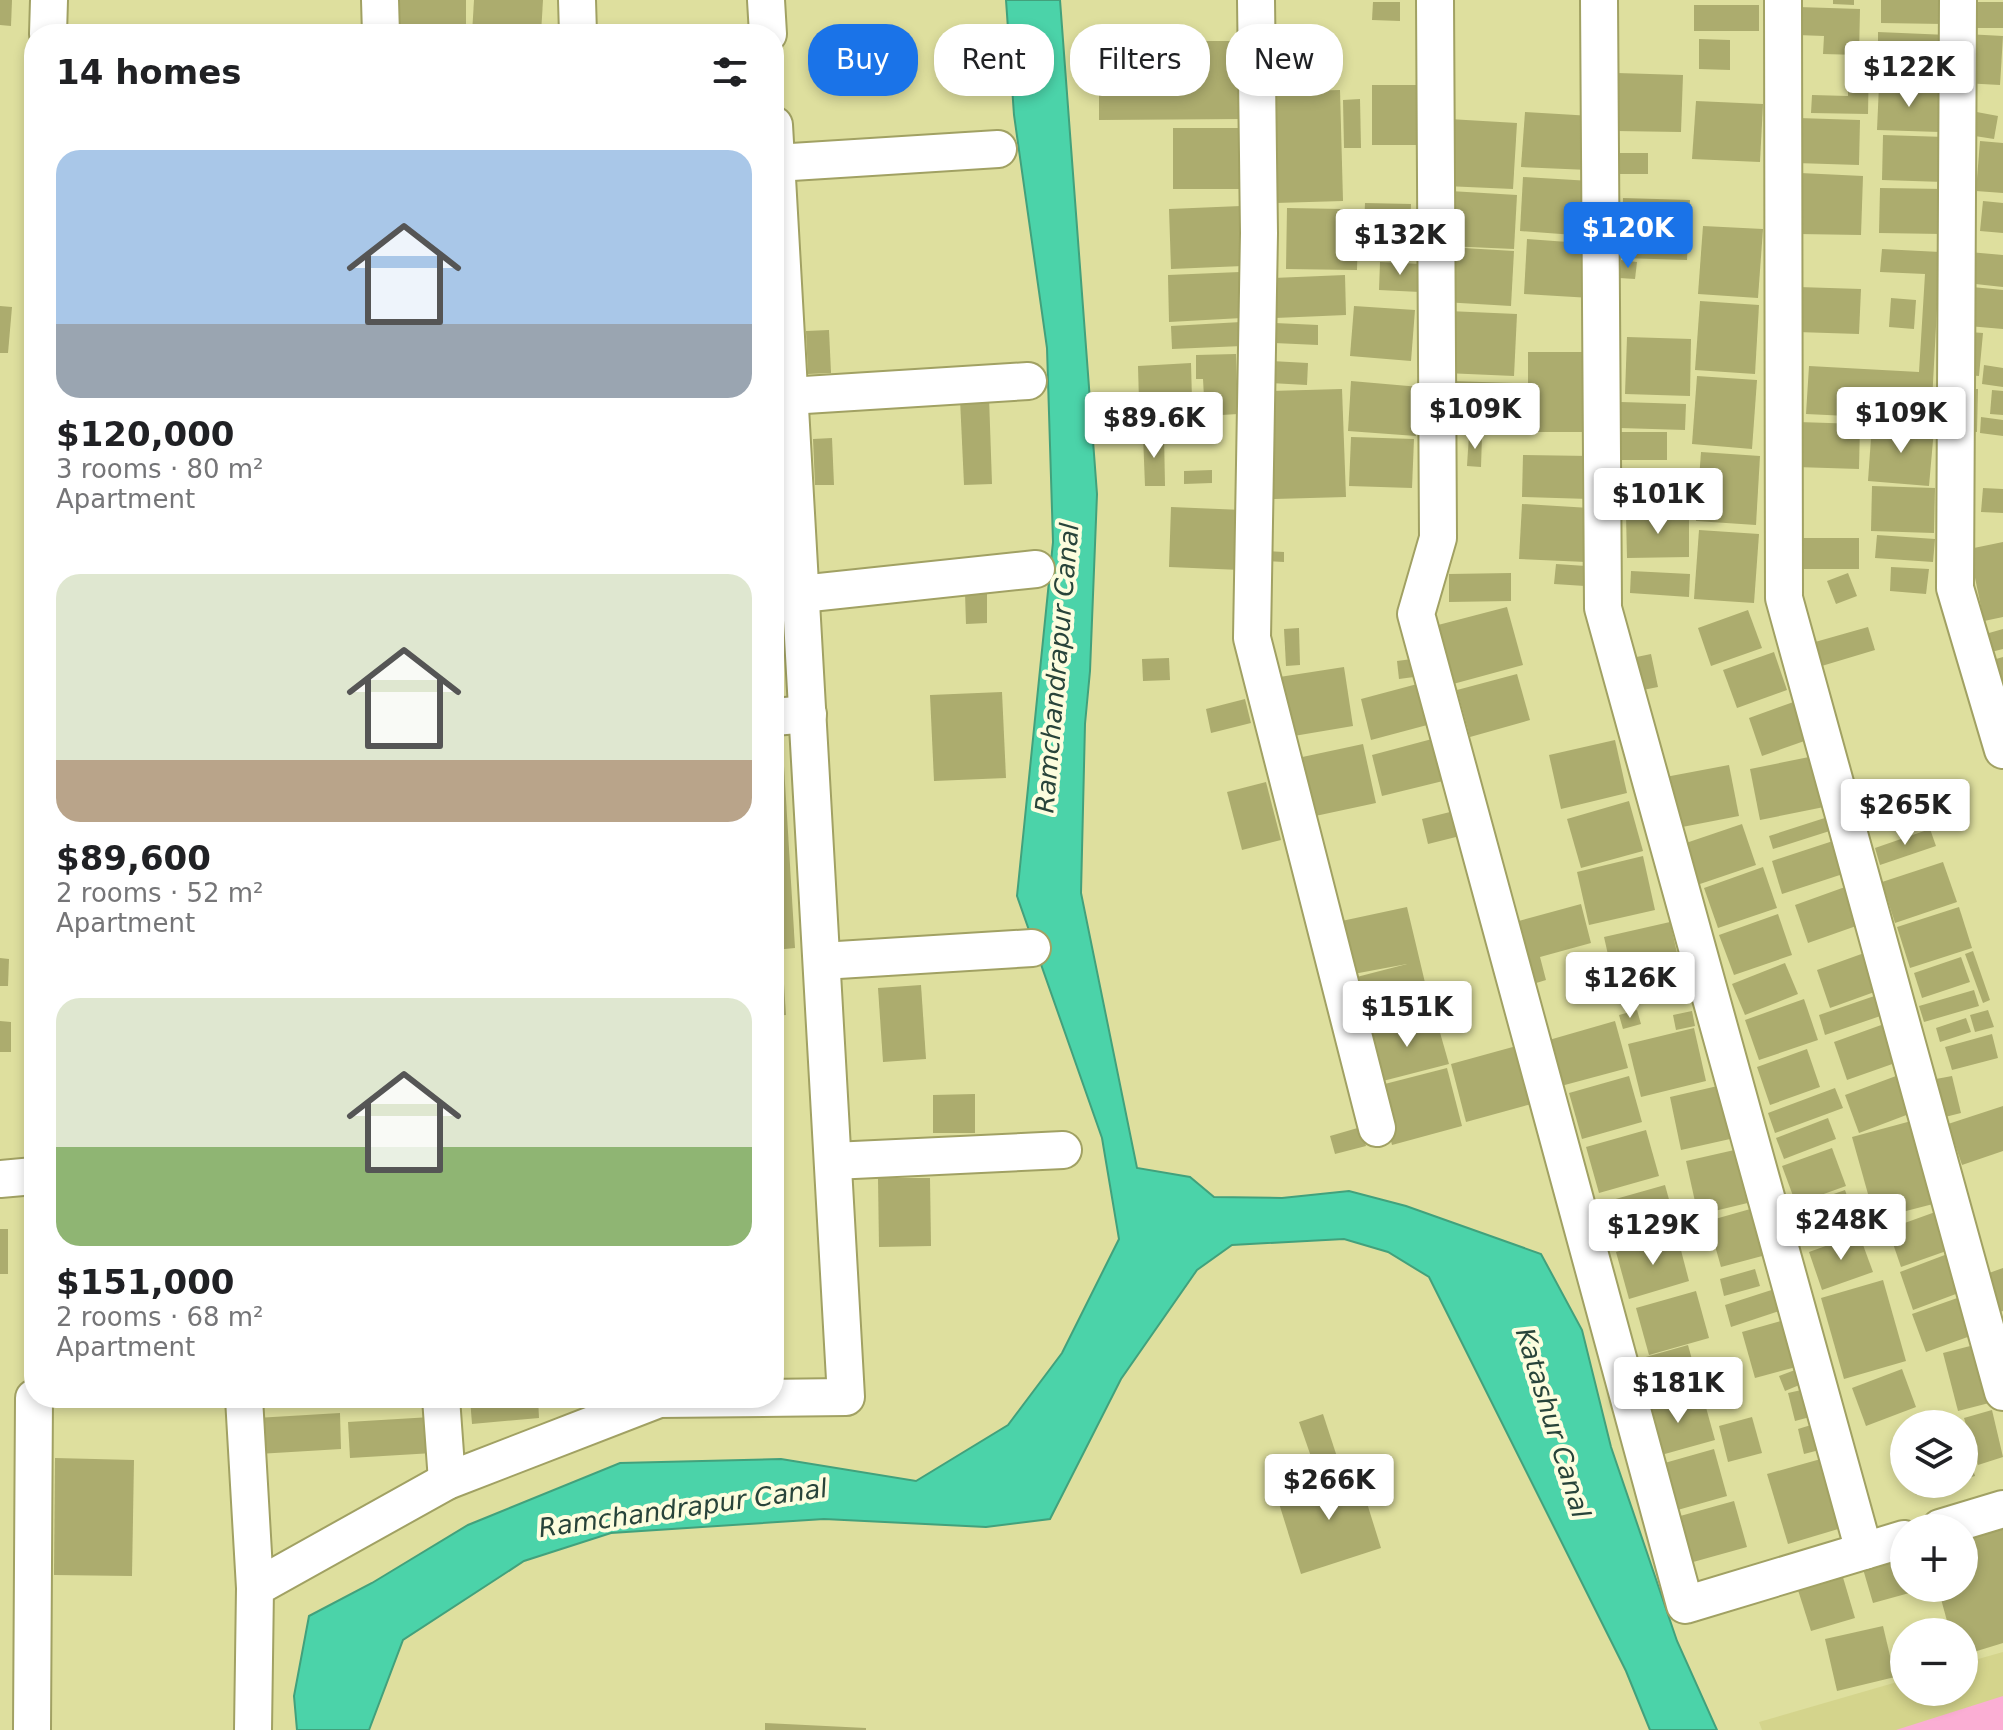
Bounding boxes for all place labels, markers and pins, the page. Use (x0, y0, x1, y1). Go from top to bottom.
pin: $122K (1853, 41, 1965, 109)
pin: $120K (1572, 202, 1684, 270)
pin: $132K (1344, 209, 1456, 277)
pin: $109K (1419, 383, 1531, 451)
pin: $109K (1845, 387, 1957, 455)
pin: $89.6K (1089, 392, 1219, 460)
pin: $101K (1602, 468, 1714, 536)
pin: $265K (1849, 779, 1961, 847)
pin: $126K (1574, 952, 1686, 1020)
pin: $151K (1351, 981, 1463, 1049)
pin: $248K (1785, 1194, 1897, 1262)
pin: $129K (1597, 1199, 1709, 1267)
pin: $181K (1622, 1357, 1734, 1425)
pin: $266K (1273, 1454, 1385, 1522)

